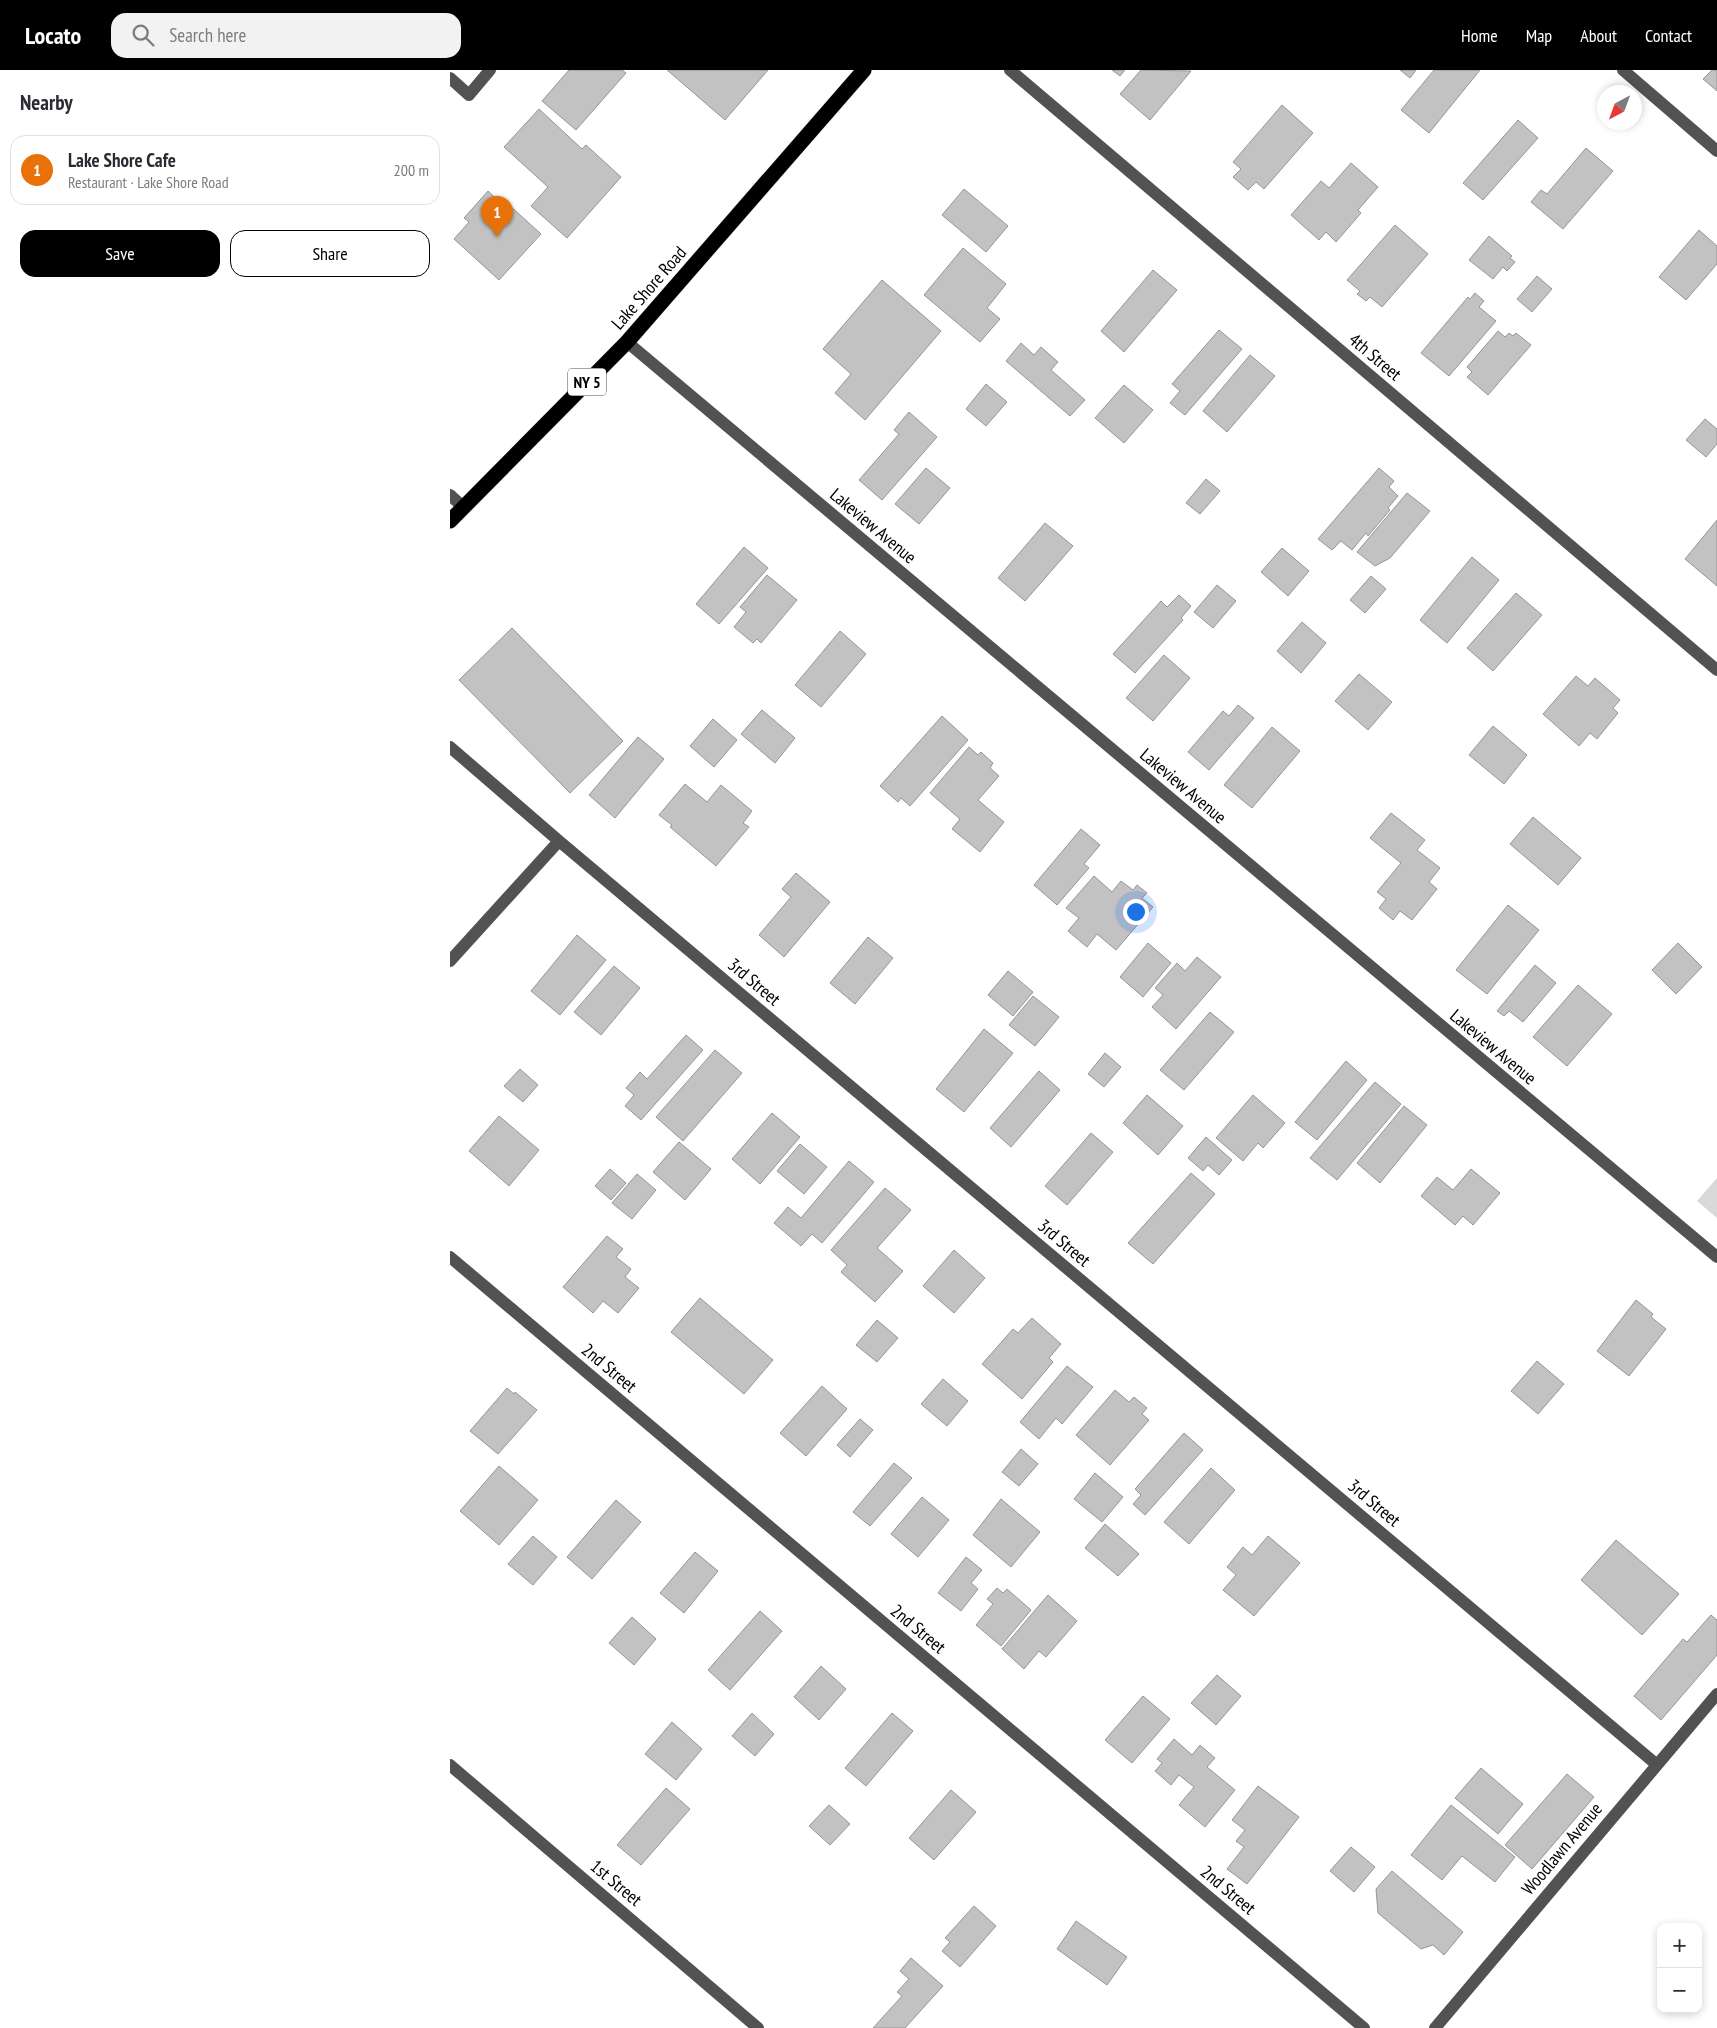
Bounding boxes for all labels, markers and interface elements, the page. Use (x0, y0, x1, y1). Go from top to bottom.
search box (111, 13, 461, 58)
text: Locato (25, 20, 81, 51)
icon: search (129, 21, 157, 49)
text: Search here (169, 23, 246, 47)
text: Home (1461, 24, 1498, 47)
text: Map (1526, 24, 1552, 47)
text: About (1580, 24, 1617, 47)
text: Contact (1645, 24, 1692, 47)
north arrow (1597, 85, 1642, 130)
text: Nearby (20, 89, 73, 116)
text: Lake Shore Cafe (68, 148, 176, 172)
text: 1 (33, 160, 41, 180)
text: 200 m (394, 160, 429, 180)
text: Restaurant · Lake Shore Road (68, 172, 229, 192)
pin: 1 (481, 196, 513, 237)
button: Save (20, 230, 220, 277)
button: Share (230, 230, 430, 277)
street label: Lake Shore Road (606, 241, 691, 334)
street label: 4th Street (1344, 328, 1407, 385)
road number: NY 5 (568, 368, 606, 396)
street label: Lakeview Avenue (825, 483, 921, 568)
street label: Lakeview Avenue (1135, 743, 1231, 828)
your location (1123, 899, 1149, 925)
street label: 3rd Street (723, 953, 785, 1010)
street label: Lakeview Avenue (1445, 1004, 1541, 1089)
street label: 3rd Street (1033, 1214, 1095, 1271)
street label: 2nd Street (577, 1338, 642, 1397)
street label: 3rd Street (1343, 1474, 1405, 1531)
street label: 2nd Street (886, 1599, 951, 1658)
street label: Woodlawn Avenue (1516, 1798, 1607, 1900)
street label: 1st Street (586, 1854, 647, 1911)
street label: 2nd Street (1196, 1860, 1261, 1919)
map controls (1657, 1923, 1702, 2013)
button: + (1657, 1923, 1702, 1968)
button: − (1657, 1968, 1702, 2013)

